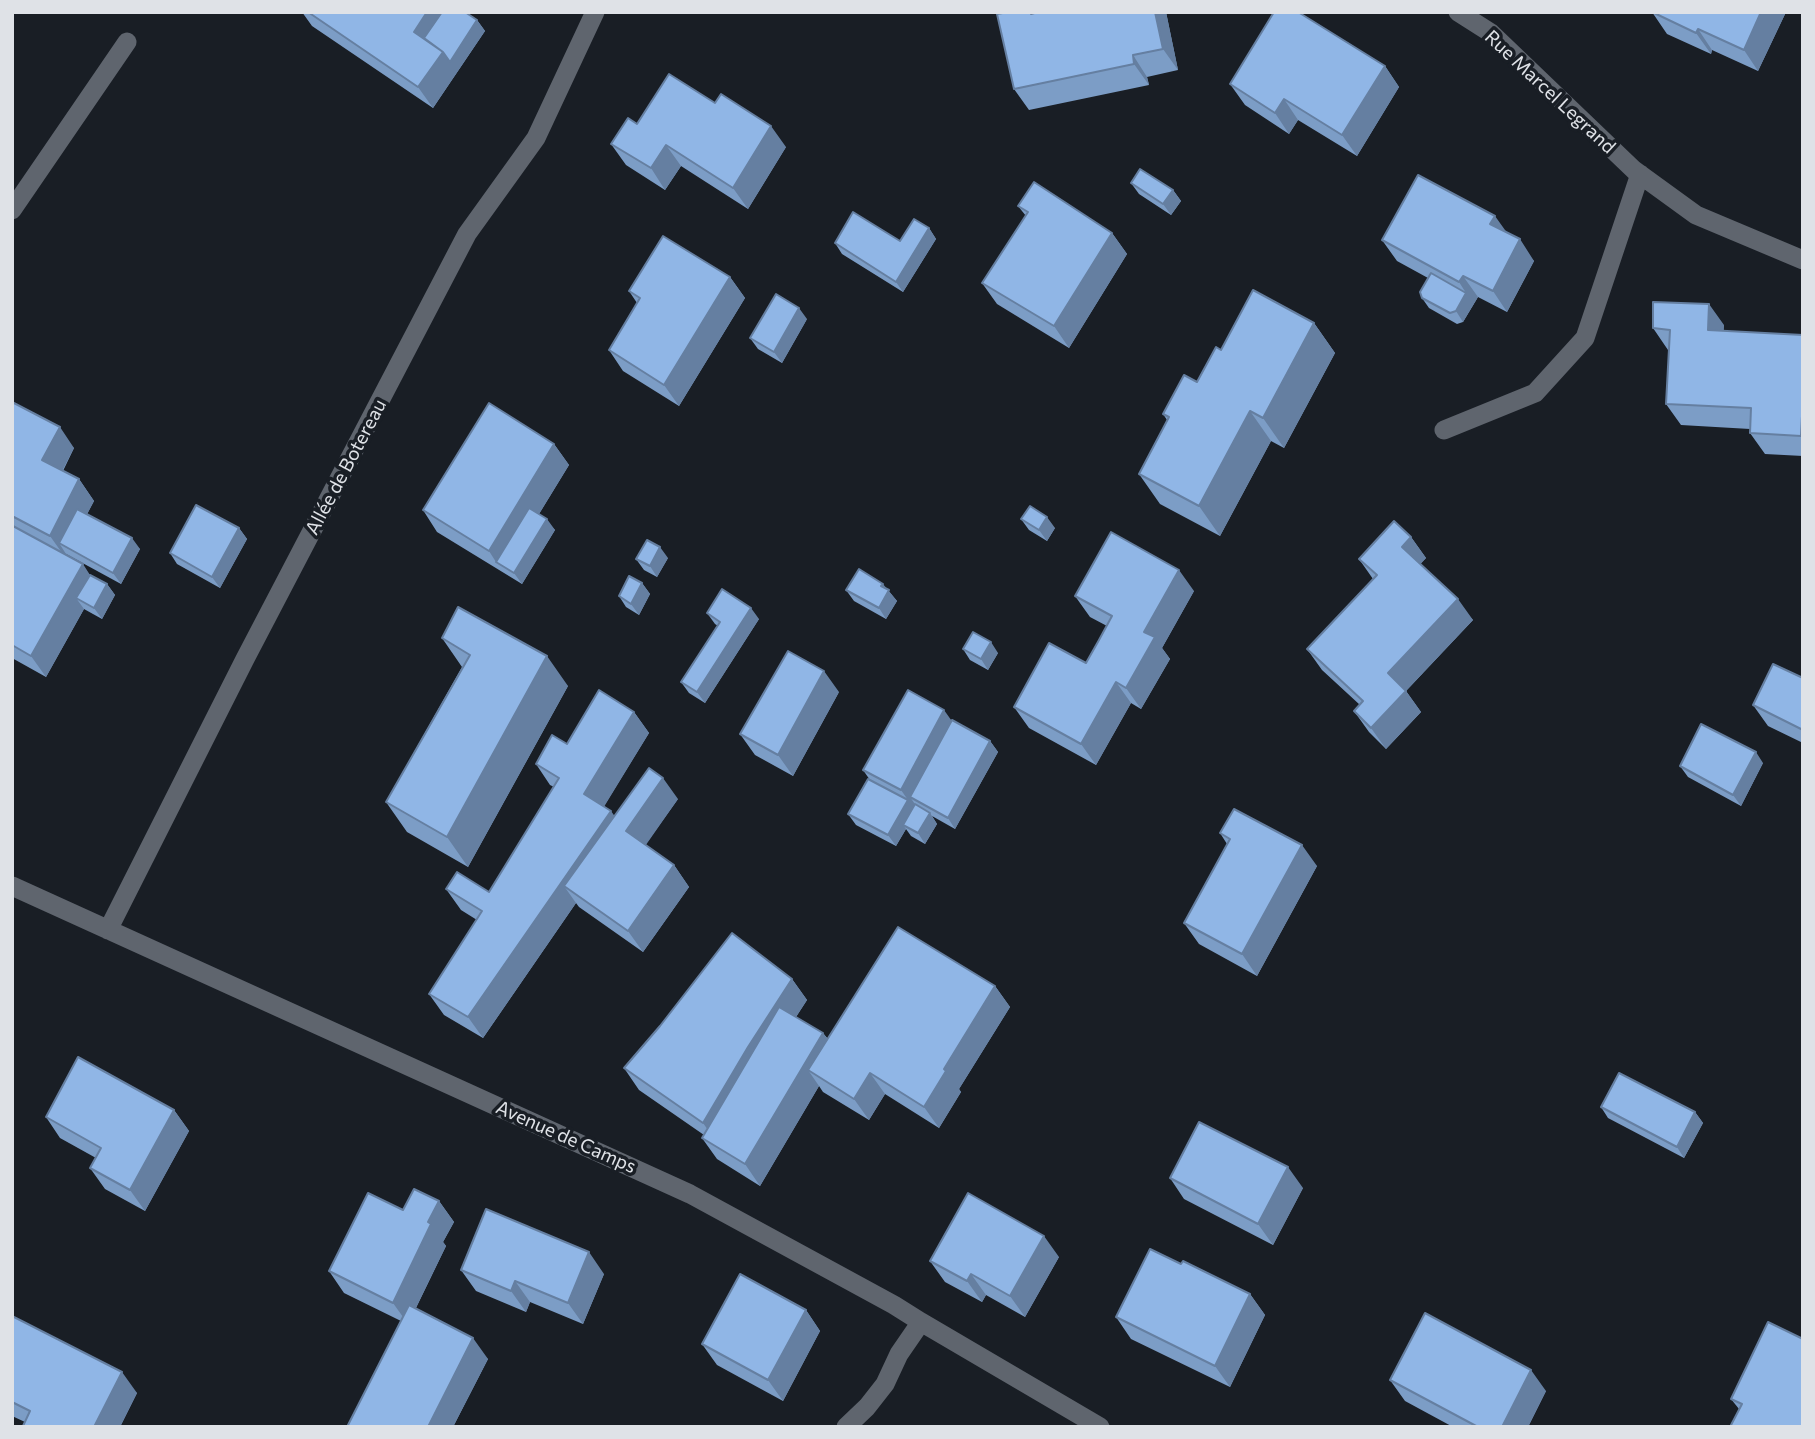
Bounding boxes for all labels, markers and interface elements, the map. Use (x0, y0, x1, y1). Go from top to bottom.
street label: Rue Marcel Legrand (1480, 26, 1620, 158)
street label: Allée de Botereau (301, 395, 391, 539)
street label: Avenue de Camps (492, 1096, 640, 1178)

